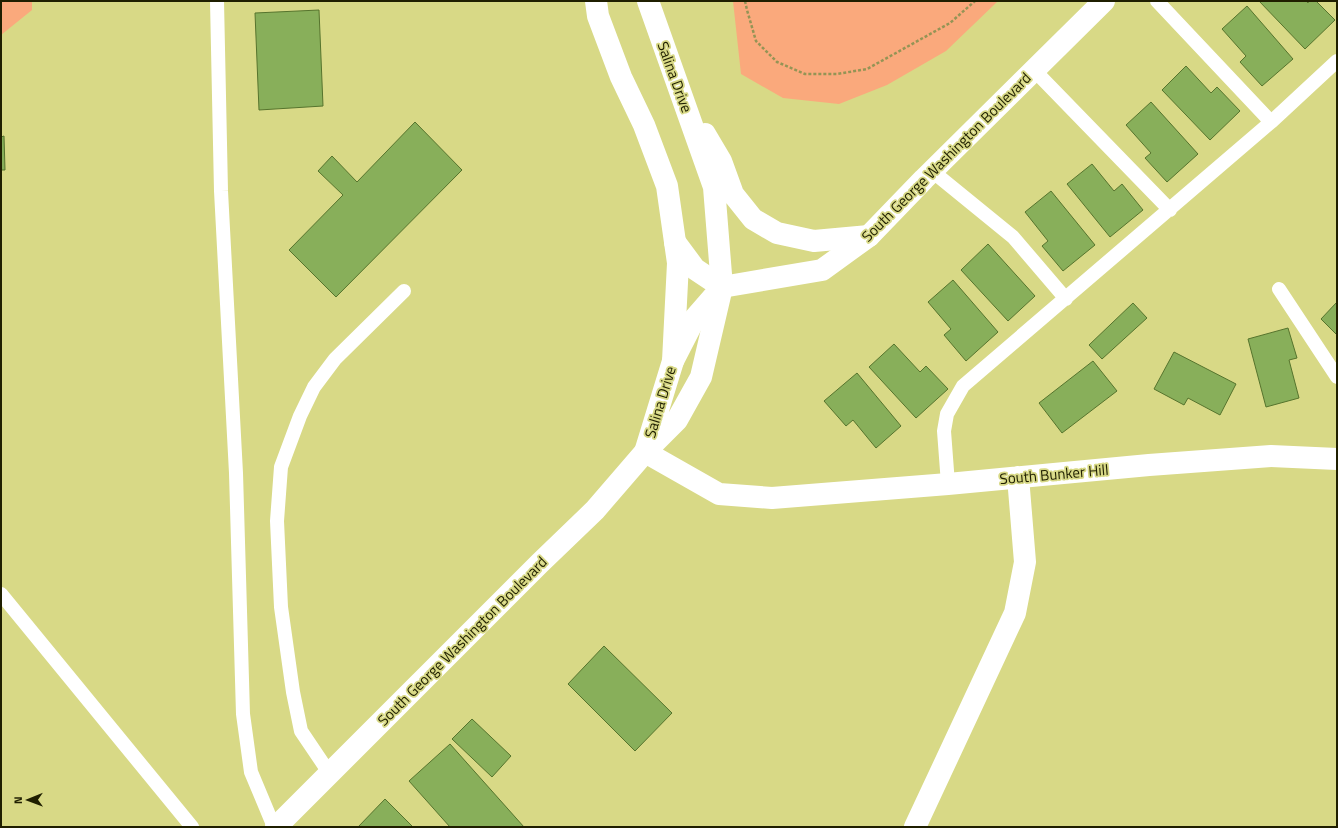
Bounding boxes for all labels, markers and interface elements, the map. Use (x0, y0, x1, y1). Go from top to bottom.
street label: Salina Drive (652, 38, 698, 116)
street label: South George Washington Boulevard (856, 67, 1036, 247)
street label: Salina Drive (638, 363, 682, 441)
street label: South Bunker Hill (999, 458, 1109, 490)
street label: South George Washington Boulevard (372, 551, 552, 731)
north arrow (8, 780, 48, 820)
text: N (10, 796, 26, 804)

